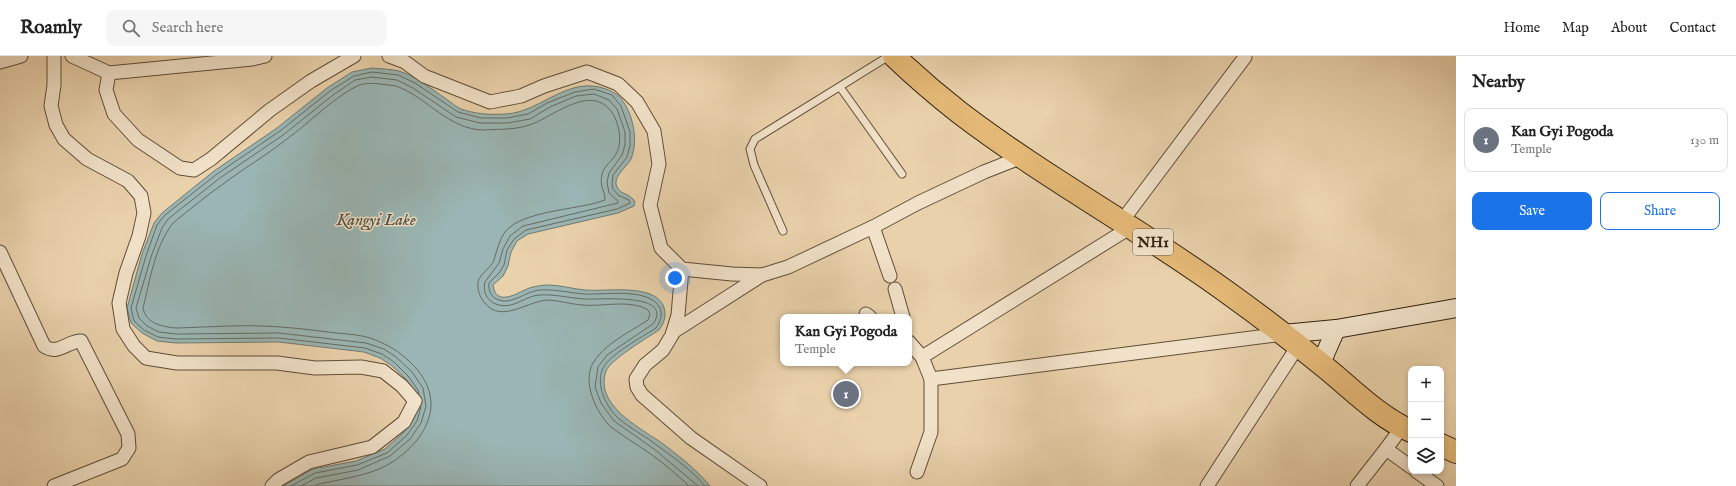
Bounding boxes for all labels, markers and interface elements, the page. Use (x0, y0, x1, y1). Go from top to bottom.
search box (106, 10, 386, 46)
text: Roamly (20, 16, 82, 40)
icon: search (120, 17, 142, 39)
text: Search here (152, 18, 223, 37)
text: Home (1504, 19, 1540, 37)
text: Map (1562, 19, 1589, 37)
text: About (1611, 19, 1647, 37)
text: Contact (1669, 19, 1716, 37)
text: Nearby (1472, 72, 1525, 93)
text: Kan Gyi Pogoda (1511, 122, 1613, 141)
text: 1 (1484, 132, 1488, 149)
text: 130 m (1690, 132, 1719, 149)
text: Temple (1511, 141, 1552, 158)
button: Save (1472, 192, 1592, 230)
button: Share (1600, 192, 1720, 230)
water label: Kangyi Lake (335, 210, 416, 231)
road number: NH1 (1133, 229, 1173, 255)
your location (665, 268, 685, 288)
popup (780, 314, 912, 366)
text: Kan Gyi Pogoda (795, 322, 897, 341)
text: Temple (795, 341, 836, 358)
map controls (1408, 366, 1444, 474)
button: + (1408, 366, 1444, 402)
pin: 1 (833, 379, 859, 409)
button: − (1408, 402, 1444, 438)
button: layers (1408, 438, 1444, 474)

